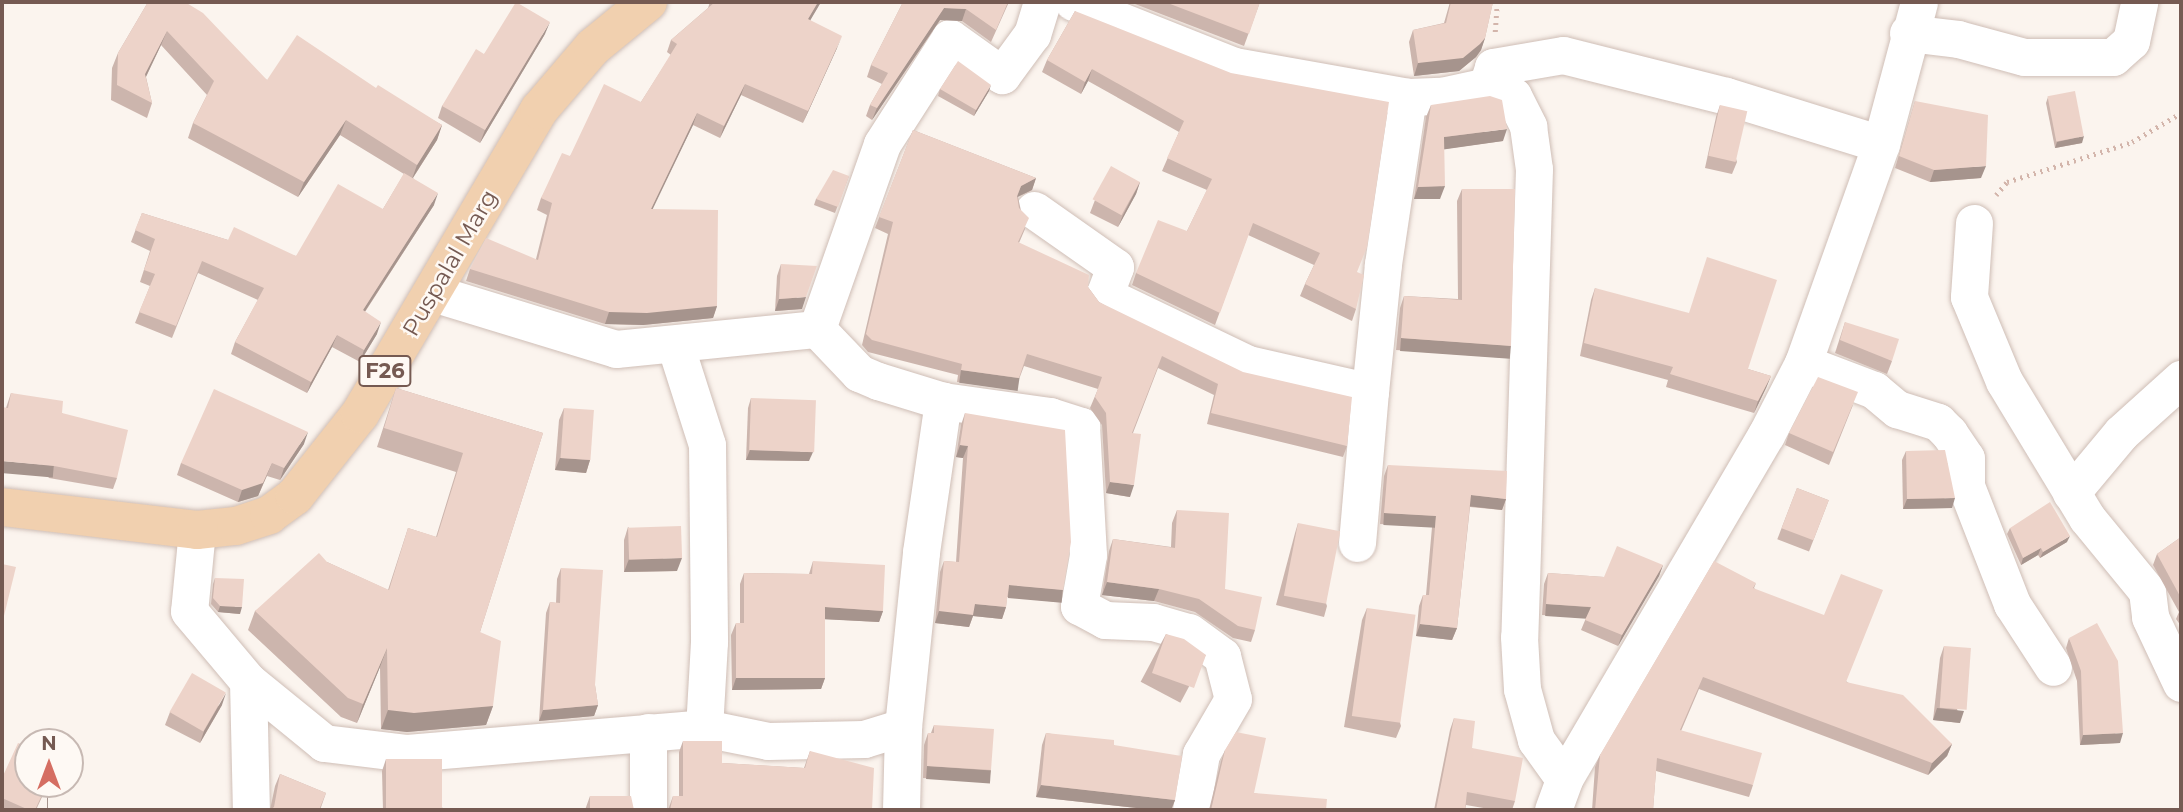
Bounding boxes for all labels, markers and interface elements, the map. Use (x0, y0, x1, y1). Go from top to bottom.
street label: Puspalal Marg (397, 185, 503, 341)
road number: F26 (357, 354, 413, 388)
north arrow (14, 728, 84, 798)
text: N (41, 732, 57, 755)

